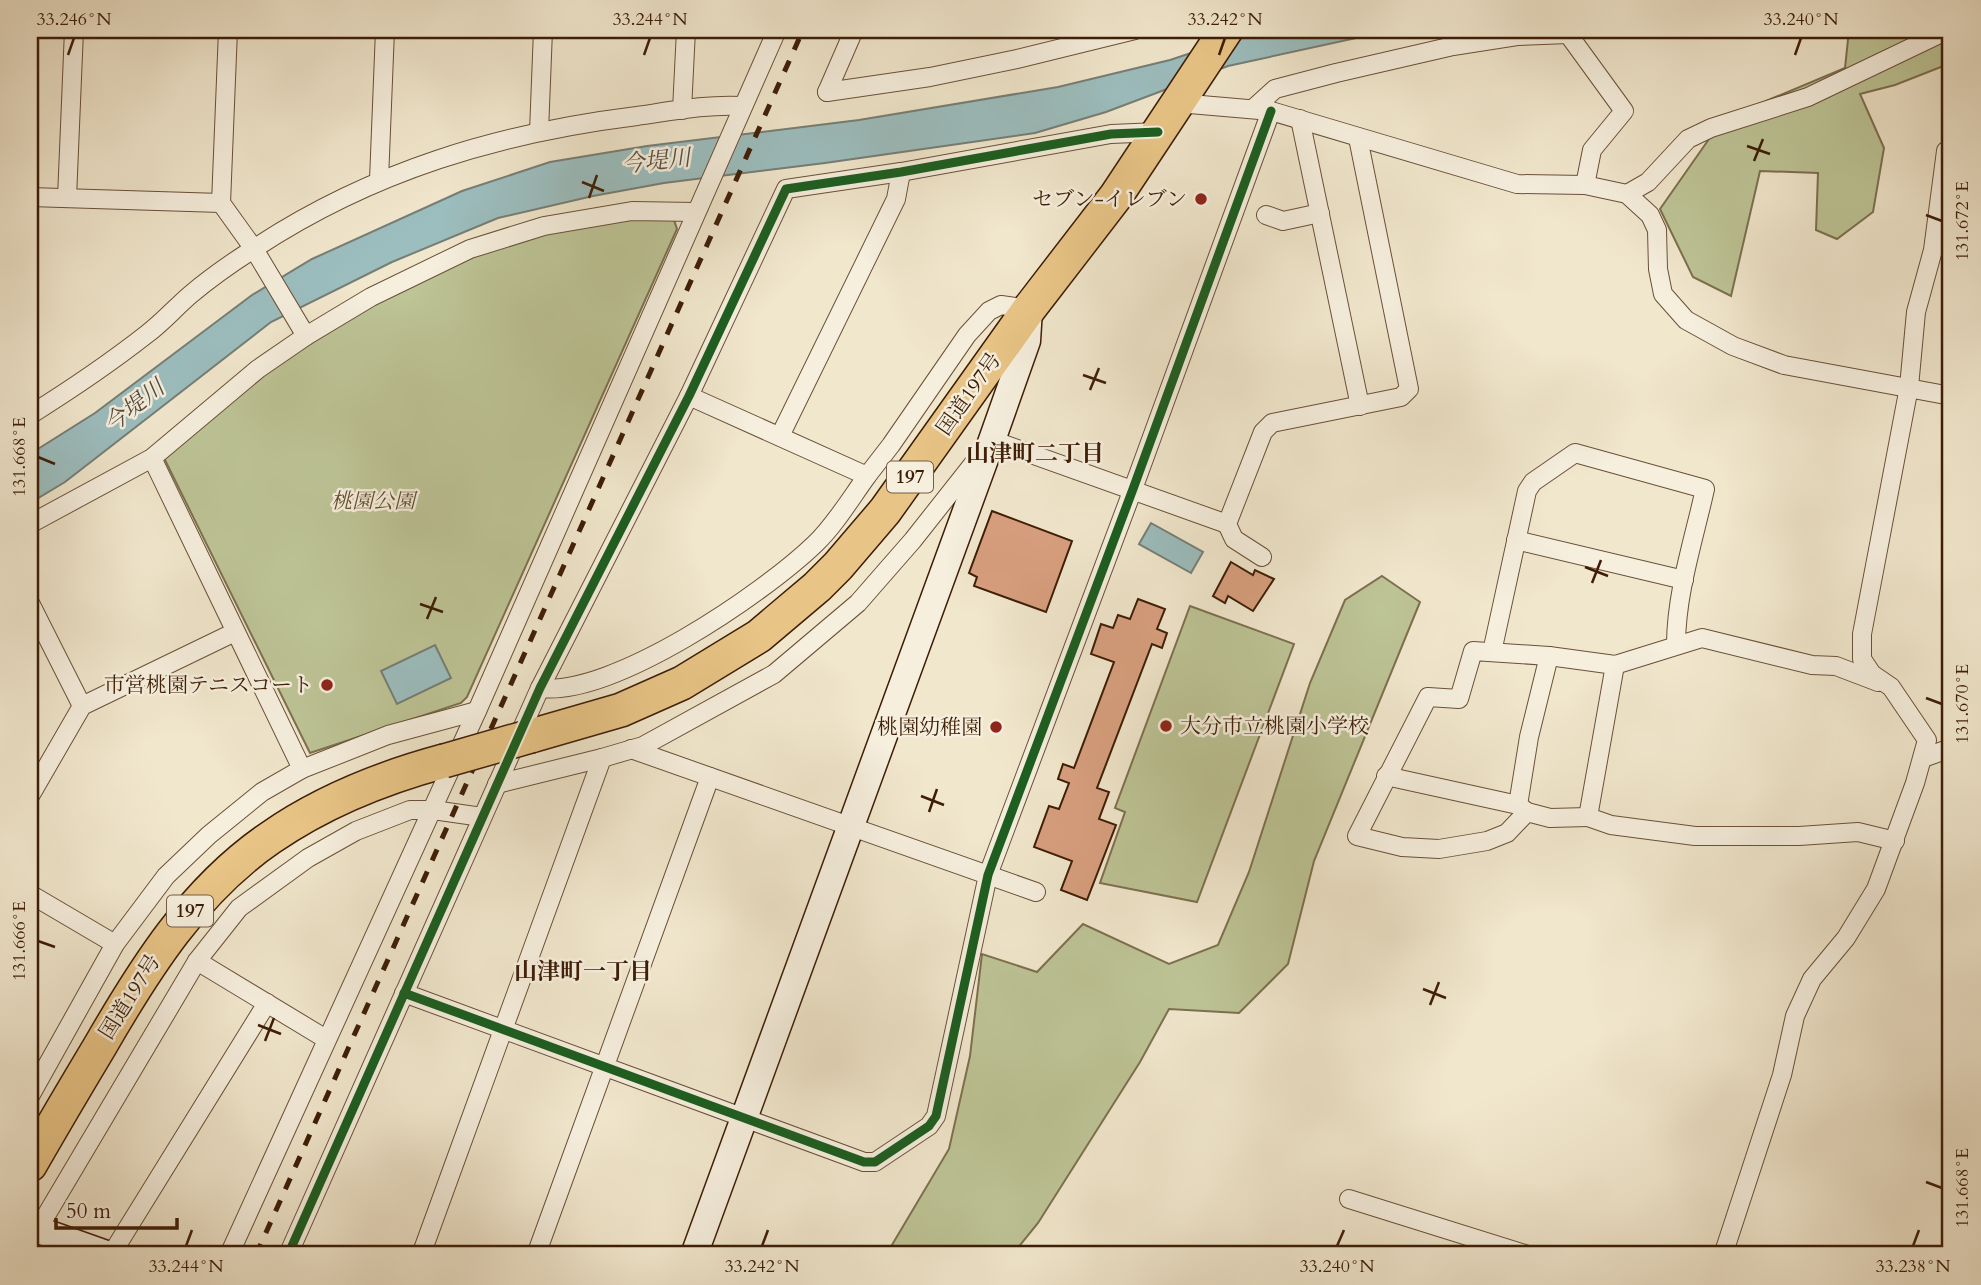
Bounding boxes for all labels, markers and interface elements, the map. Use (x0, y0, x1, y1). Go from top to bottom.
text: 33.246°N (36, 7, 112, 32)
text: 33.244°N (612, 7, 688, 32)
text: 33.242°N (1187, 7, 1263, 32)
text: 33.240°N (1763, 7, 1839, 32)
water label: 今堤川 (620, 142, 695, 180)
text: 131.672°E (1950, 181, 1975, 261)
place label: セブン-イレブン (1032, 185, 1187, 214)
marker: セブン-イレブン (1193, 191, 1209, 207)
street label: 国道197号 (930, 347, 1008, 441)
water label: 今堤川 (97, 371, 173, 439)
text: 131.668°E (7, 417, 32, 497)
district label: 山津町二丁目 (966, 438, 1104, 469)
road number: 197 (887, 462, 933, 492)
park label: 桃園公園 (331, 487, 418, 516)
text: 131.670°E (1950, 664, 1975, 744)
place label: 市営桃園テニスコート (104, 671, 313, 700)
marker: 市営桃園テニスコート (319, 677, 335, 693)
place label: 大分市立桃園小学校 (1180, 712, 1369, 741)
place label: 桃園幼稚園 (877, 713, 982, 742)
marker: 大分市立桃園小学校 (1158, 718, 1174, 734)
marker: 桃園幼稚園 (988, 719, 1004, 735)
road number: 197 (167, 896, 213, 926)
text: 131.666°E (7, 901, 32, 981)
street label: 国道197号 (92, 949, 168, 1045)
district label: 山津町一丁目 (514, 956, 652, 987)
text: 131.668°E (1950, 1148, 1975, 1228)
scale bar (56, 1187, 177, 1231)
text: 50 m (66, 1197, 111, 1226)
text: 33.244°N (148, 1254, 224, 1279)
text: 33.242°N (724, 1254, 800, 1279)
text: 33.240°N (1299, 1254, 1375, 1279)
text: 33.238°N (1875, 1254, 1951, 1279)

